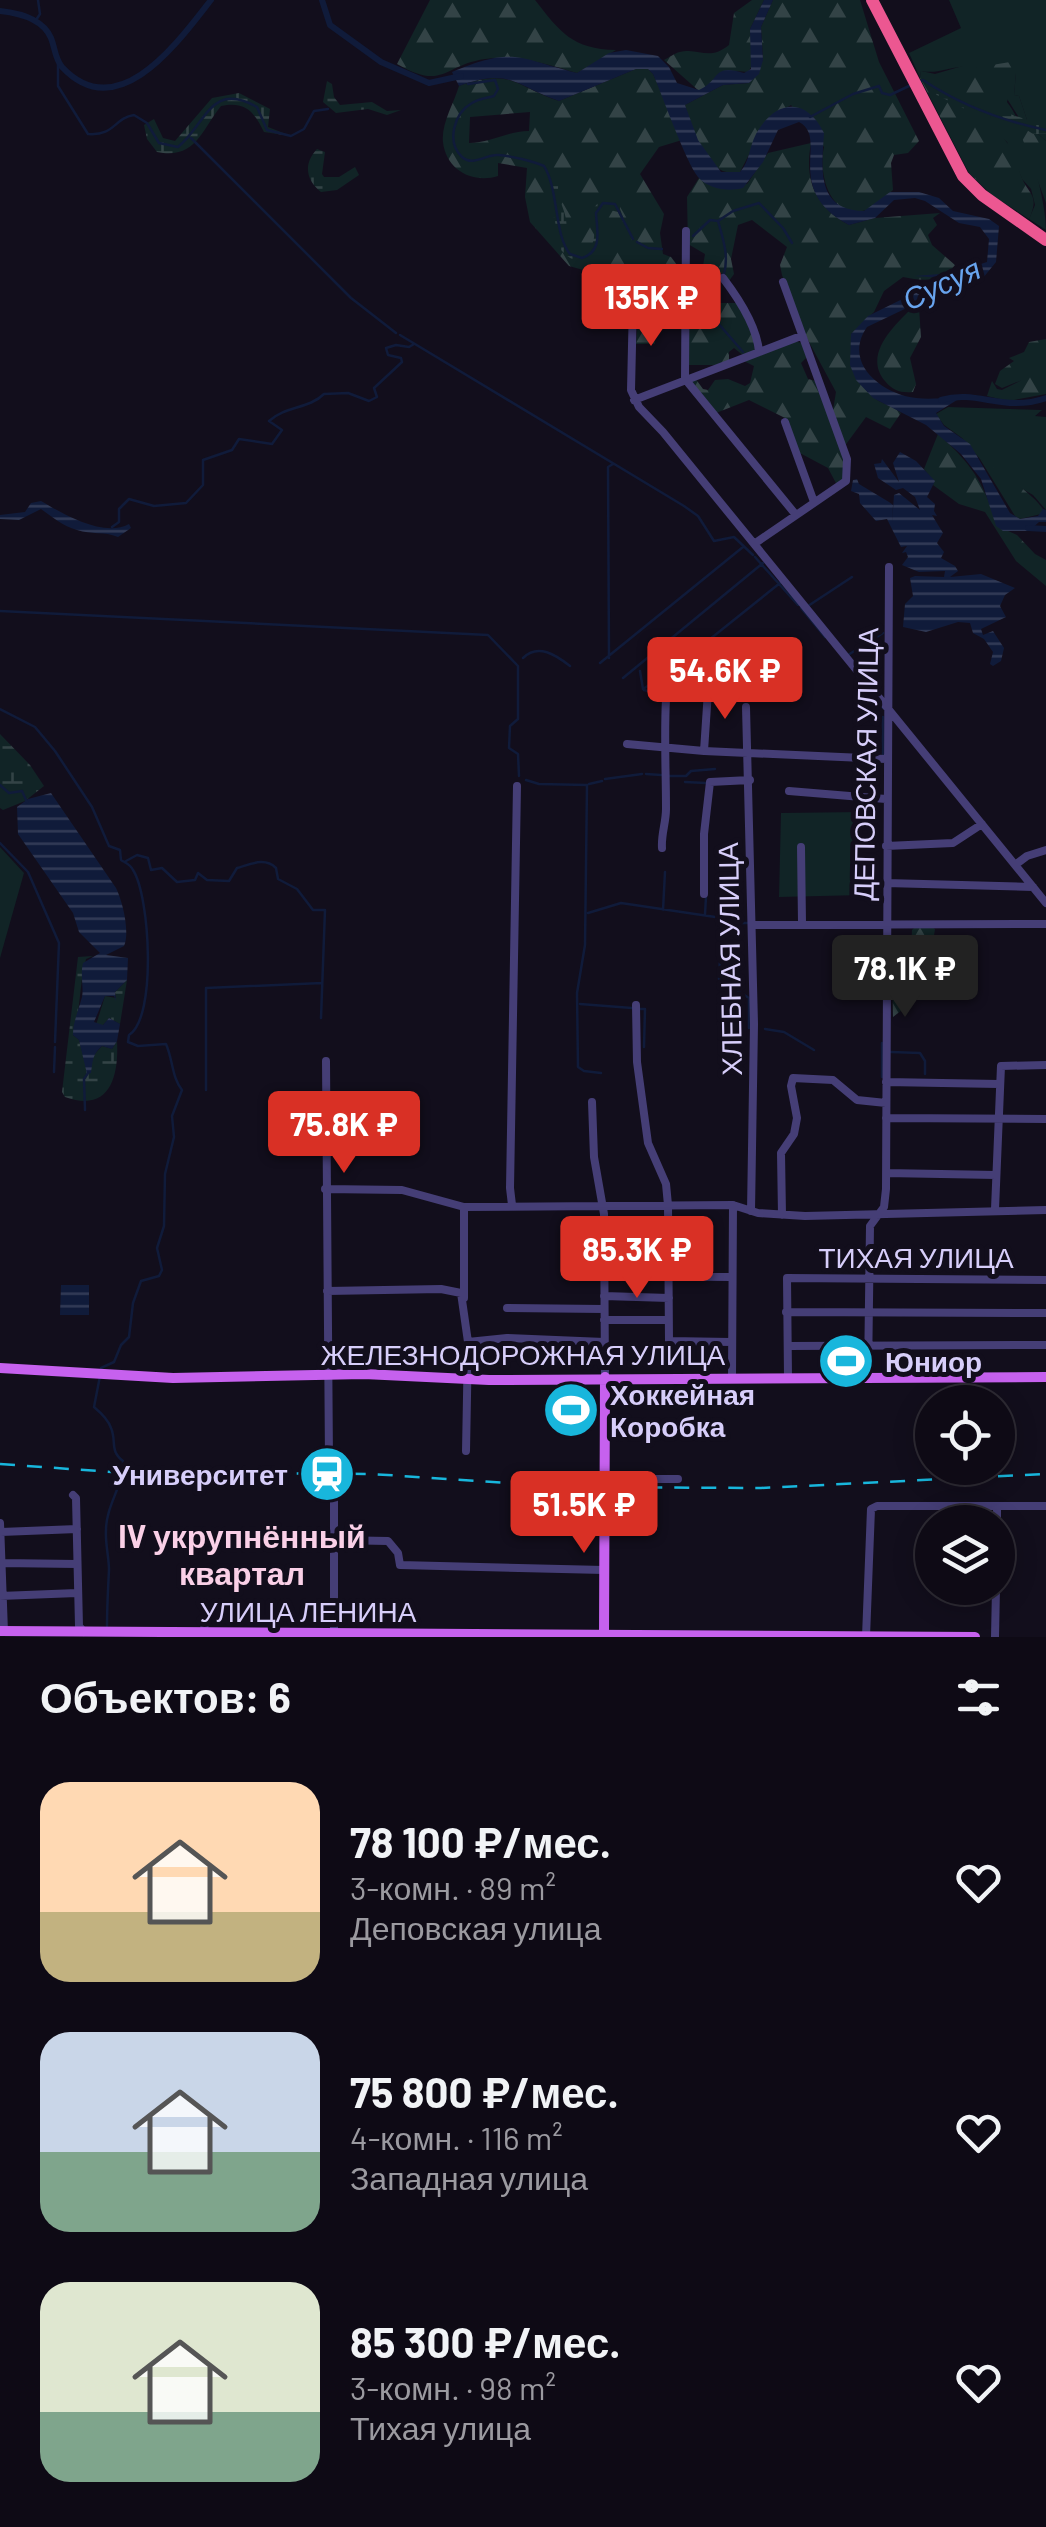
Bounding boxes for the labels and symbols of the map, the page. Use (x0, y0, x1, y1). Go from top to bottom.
water label: Сусуя (896, 249, 986, 317)
pin: 135K ₽ (570, 264, 732, 349)
street label: ДЕПОВСКАЯ УЛИЦА (846, 627, 884, 901)
pin: 54.6K ₽ (633, 637, 817, 722)
street label: ХЛЕБНАЯ УЛИЦА (710, 842, 748, 1076)
pin: 78.1K ₽ (813, 935, 997, 1020)
pin: 75.8K ₽ (252, 1091, 436, 1176)
pin: 85.3K ₽ (545, 1216, 729, 1301)
street label: ТИХАЯ УЛИЦА (818, 1240, 1014, 1274)
sports icon: Юниор (816, 1331, 876, 1391)
street label: ЖЕЛЕЗНОДОРОЖНАЯ УЛИЦА (321, 1337, 726, 1371)
place label: Юниор (885, 1344, 982, 1378)
place label: Хоккейная Коробка (610, 1377, 755, 1443)
sports icon: Хоккейная Коробка (541, 1380, 601, 1440)
station icon: Университет (297, 1444, 357, 1504)
place label: Университет (113, 1457, 288, 1491)
pin: 51.5K ₽ (492, 1471, 676, 1556)
district label: IV укрупнённый квартал (118, 1516, 366, 1592)
street label: УЛИЦА ЛЕНИНА (200, 1594, 417, 1628)

